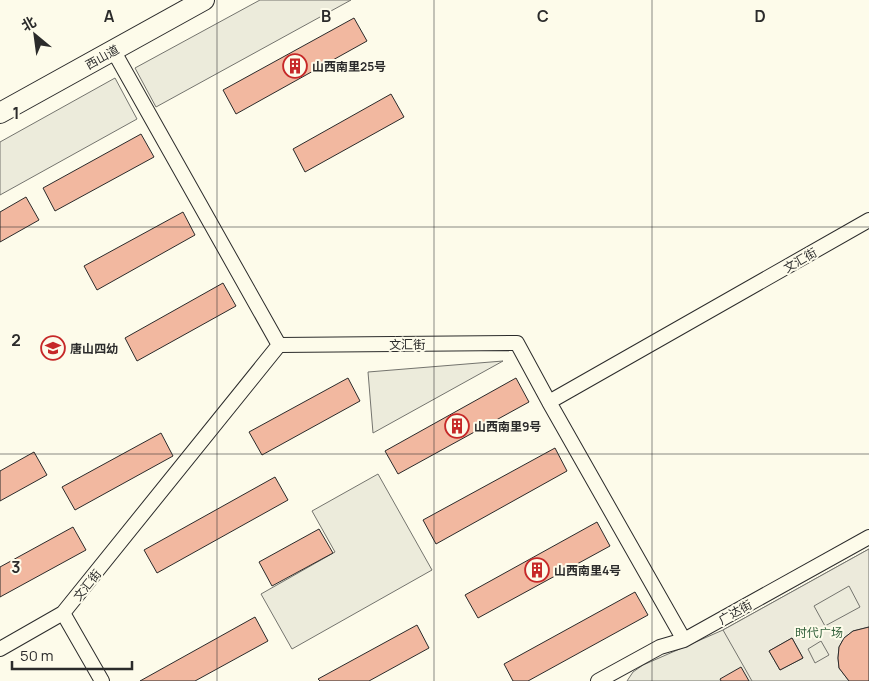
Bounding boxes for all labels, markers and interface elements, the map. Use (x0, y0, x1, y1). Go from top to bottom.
text: A (104, 5, 115, 27)
text: B (321, 5, 331, 27)
text: C (537, 5, 549, 27)
text: D (754, 5, 766, 27)
north arrow (10, 10, 60, 60)
text: 北 (18, 11, 39, 35)
street label: 西山道 (82, 41, 122, 73)
building icon: 山西南里25号 (282, 53, 308, 79)
place label: 山西南里25号 (312, 58, 386, 75)
text: 1 (12, 102, 20, 124)
street label: 文汇街 (780, 244, 820, 276)
text: 2 (11, 329, 21, 351)
school or university icon: 唐山四幼 (40, 335, 66, 361)
street label: 文汇街 (389, 336, 425, 353)
place label: 唐山四幼 (70, 340, 118, 357)
building icon: 山西南里9号 (444, 413, 470, 439)
place label: 山西南里9号 (474, 418, 541, 435)
text: 3 (11, 556, 21, 578)
building icon: 山西南里4号 (524, 557, 550, 583)
place label: 山西南里4号 (554, 562, 621, 579)
street label: 文汇街 (69, 566, 105, 604)
street label: 广达街 (715, 596, 755, 628)
park label: 时代广场 (795, 624, 843, 641)
scale bar (12, 638, 132, 670)
text: 50 m (20, 645, 54, 666)

